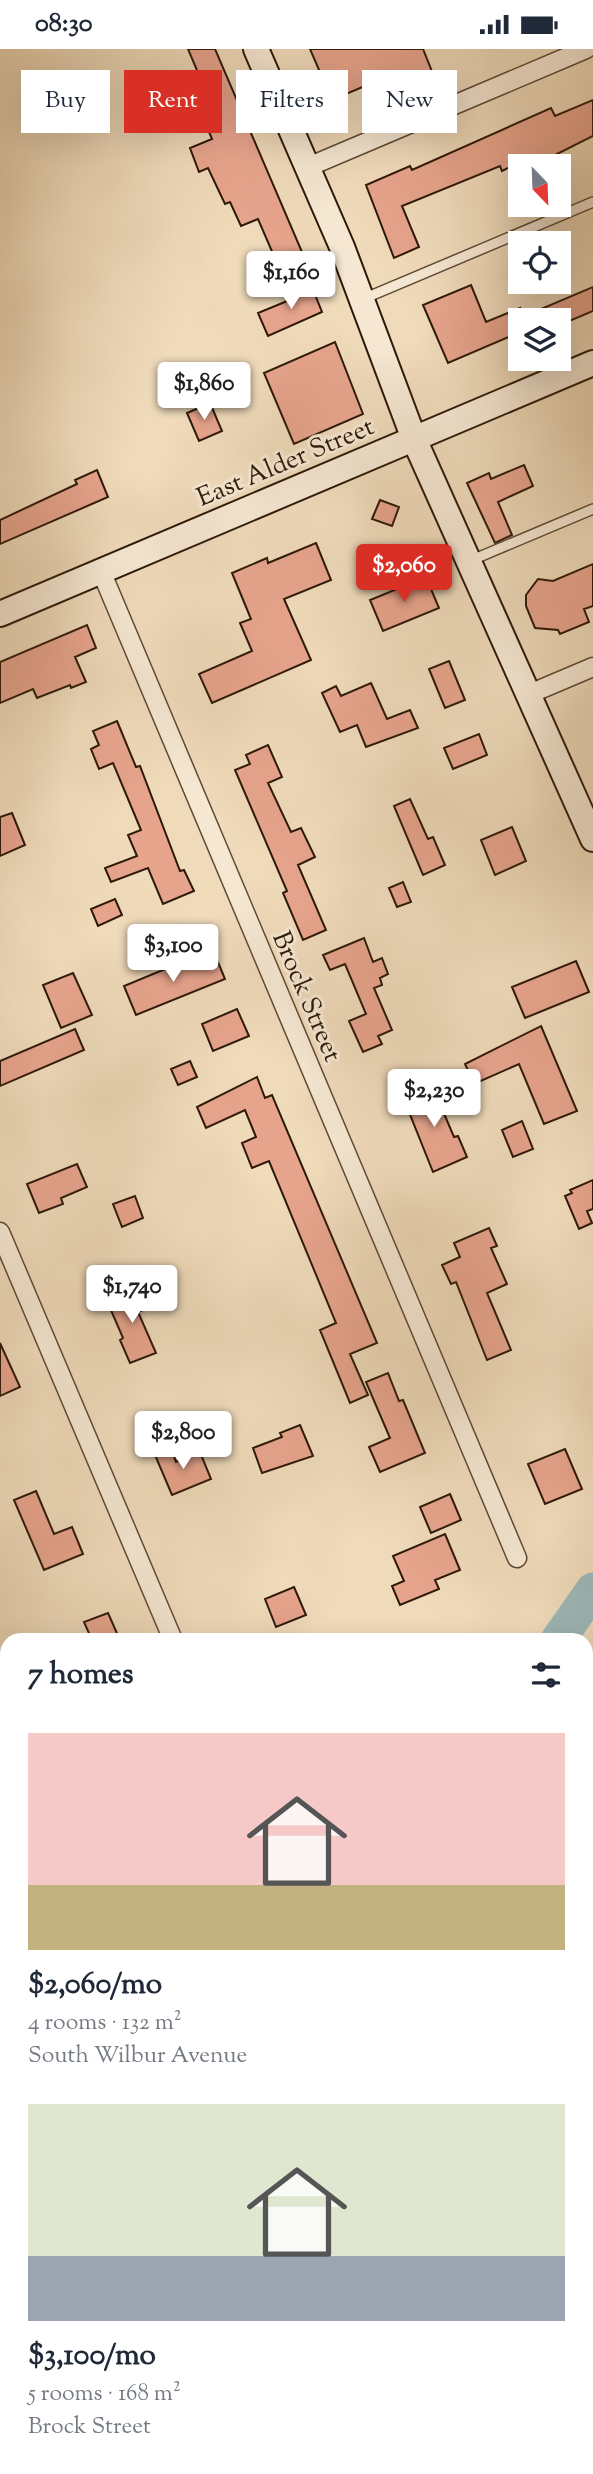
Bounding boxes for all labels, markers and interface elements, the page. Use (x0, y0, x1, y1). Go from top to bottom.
text: 08:30 (35, 6, 93, 43)
chip: Buy (21, 70, 110, 133)
chip: Rent (124, 70, 222, 133)
chip: Filters (236, 70, 348, 133)
chip: New (362, 70, 457, 133)
north arrow (508, 154, 570, 217)
map controls (508, 154, 571, 371)
button: locate (508, 231, 571, 294)
pin: $1,160 (234, 251, 348, 311)
text: $1,160 (262, 257, 320, 290)
button: layers (508, 308, 571, 371)
pin: $1,860 (147, 363, 261, 422)
text: $1,860 (174, 368, 234, 401)
street label: East Alder Street (192, 409, 380, 517)
pin: $2,060 (347, 545, 461, 604)
text: $2,060 (372, 550, 436, 583)
pin: $3,100 (116, 925, 230, 984)
street label: Brock Street (262, 926, 350, 1068)
text: $3,100 (143, 930, 203, 963)
pin: $2,230 (377, 1069, 491, 1129)
text: $2,230 (404, 1075, 464, 1108)
pin: $1,740 (75, 1265, 189, 1325)
text: $1,740 (102, 1271, 162, 1304)
pin: $2,800 (126, 1411, 240, 1471)
text: $2,800 (151, 1417, 215, 1450)
text: 7 homes (28, 1654, 133, 1697)
icon: filters (527, 1656, 565, 1694)
icon: home (234, 1778, 360, 1904)
text: $2,060/mo (28, 1964, 162, 2007)
text: 4 rooms · 132 m² (28, 2007, 181, 2040)
text: South Wilbur Avenue (28, 2040, 247, 2073)
icon: home (234, 2149, 360, 2275)
text: $3,100/mo (28, 2335, 156, 2378)
text: 5 rooms · 168 m² (28, 2378, 181, 2411)
text: Brock Street (28, 2411, 151, 2444)

